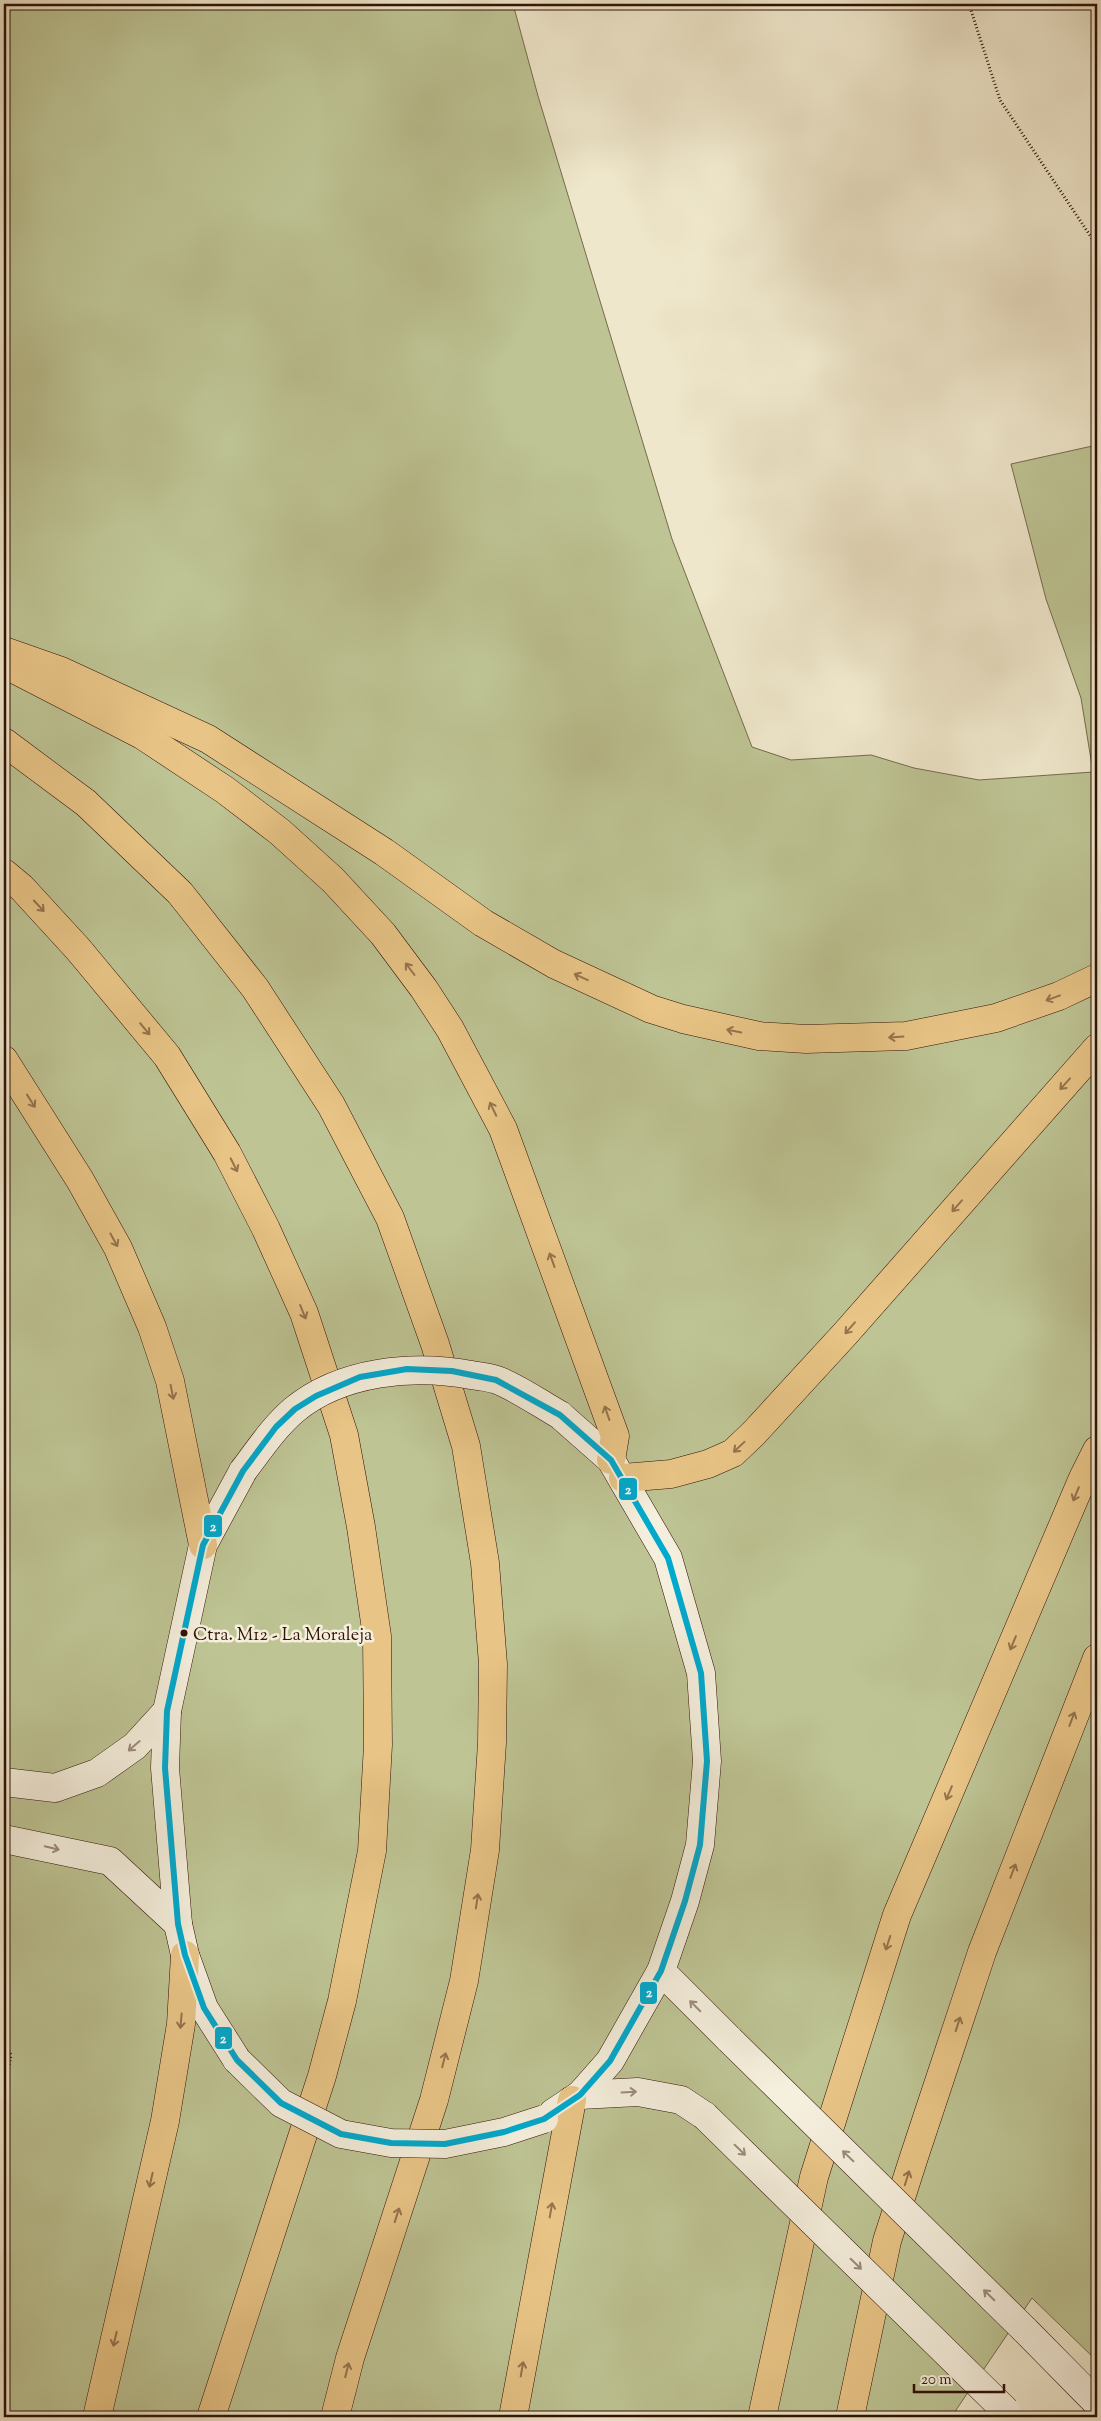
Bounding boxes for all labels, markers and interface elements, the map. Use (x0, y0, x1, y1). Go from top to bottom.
one-way arrow (33, 900, 45, 913)
one-way arrow (404, 963, 415, 976)
one-way arrow (574, 971, 589, 981)
one-way arrow (1046, 994, 1061, 1003)
one-way arrow (139, 1023, 150, 1036)
one-way arrow (726, 1026, 742, 1035)
one-way arrow (888, 1032, 904, 1041)
one-way arrow (1059, 1078, 1071, 1091)
one-way arrow (26, 1093, 36, 1107)
one-way arrow (488, 1101, 498, 1116)
one-way arrow (230, 1157, 239, 1172)
one-way arrow (952, 1200, 963, 1213)
one-way arrow (109, 1233, 119, 1247)
one-way arrow (547, 1253, 556, 1268)
one-way arrow (299, 1304, 308, 1319)
one-way arrow (844, 1322, 856, 1335)
one-way arrow (168, 1383, 177, 1399)
one-way arrow (601, 1405, 611, 1421)
one-way arrow (733, 1441, 746, 1453)
line badge: 2 (618, 1477, 638, 1501)
text: 2 (625, 1481, 632, 1501)
one-way arrow (1071, 1486, 1081, 1501)
line badge: 2 (203, 1514, 223, 1538)
text: 2 (210, 1518, 217, 1538)
place label: Ctra. M12 - La Moraleja (193, 1623, 372, 1649)
marker: Ctra. M12 - La Moraleja (179, 1628, 189, 1638)
one-way arrow (1007, 1635, 1017, 1650)
one-way arrow (1068, 1712, 1077, 1727)
one-way arrow (127, 1741, 140, 1752)
one-way arrow (944, 1785, 954, 1800)
one-way arrow (43, 1844, 59, 1853)
one-way arrow (1009, 1864, 1018, 1879)
one-way arrow (472, 1893, 482, 1909)
one-way arrow (883, 1935, 893, 1951)
line badge: 2 (639, 1981, 658, 2005)
text: 2 (646, 1984, 653, 2004)
one-way arrow (690, 2000, 702, 2012)
one-way arrow (176, 2013, 186, 2029)
one-way arrow (954, 2016, 963, 2032)
line badge: 2 (214, 2026, 233, 2050)
text: 2 (220, 2030, 227, 2050)
one-way arrow (440, 2053, 450, 2069)
one-way arrow (621, 2088, 637, 2097)
one-way arrow (734, 2144, 746, 2156)
one-way arrow (842, 2150, 854, 2162)
one-way arrow (903, 2170, 912, 2186)
one-way arrow (146, 2172, 155, 2188)
one-way arrow (547, 2202, 557, 2218)
one-way arrow (392, 2208, 402, 2224)
one-way arrow (850, 2258, 862, 2270)
one-way arrow (983, 2289, 995, 2301)
one-way arrow (110, 2330, 119, 2346)
scale bar (914, 2361, 1004, 2393)
one-way arrow (343, 2362, 352, 2378)
one-way arrow (517, 2362, 527, 2378)
text: 20 m (921, 2370, 952, 2391)

